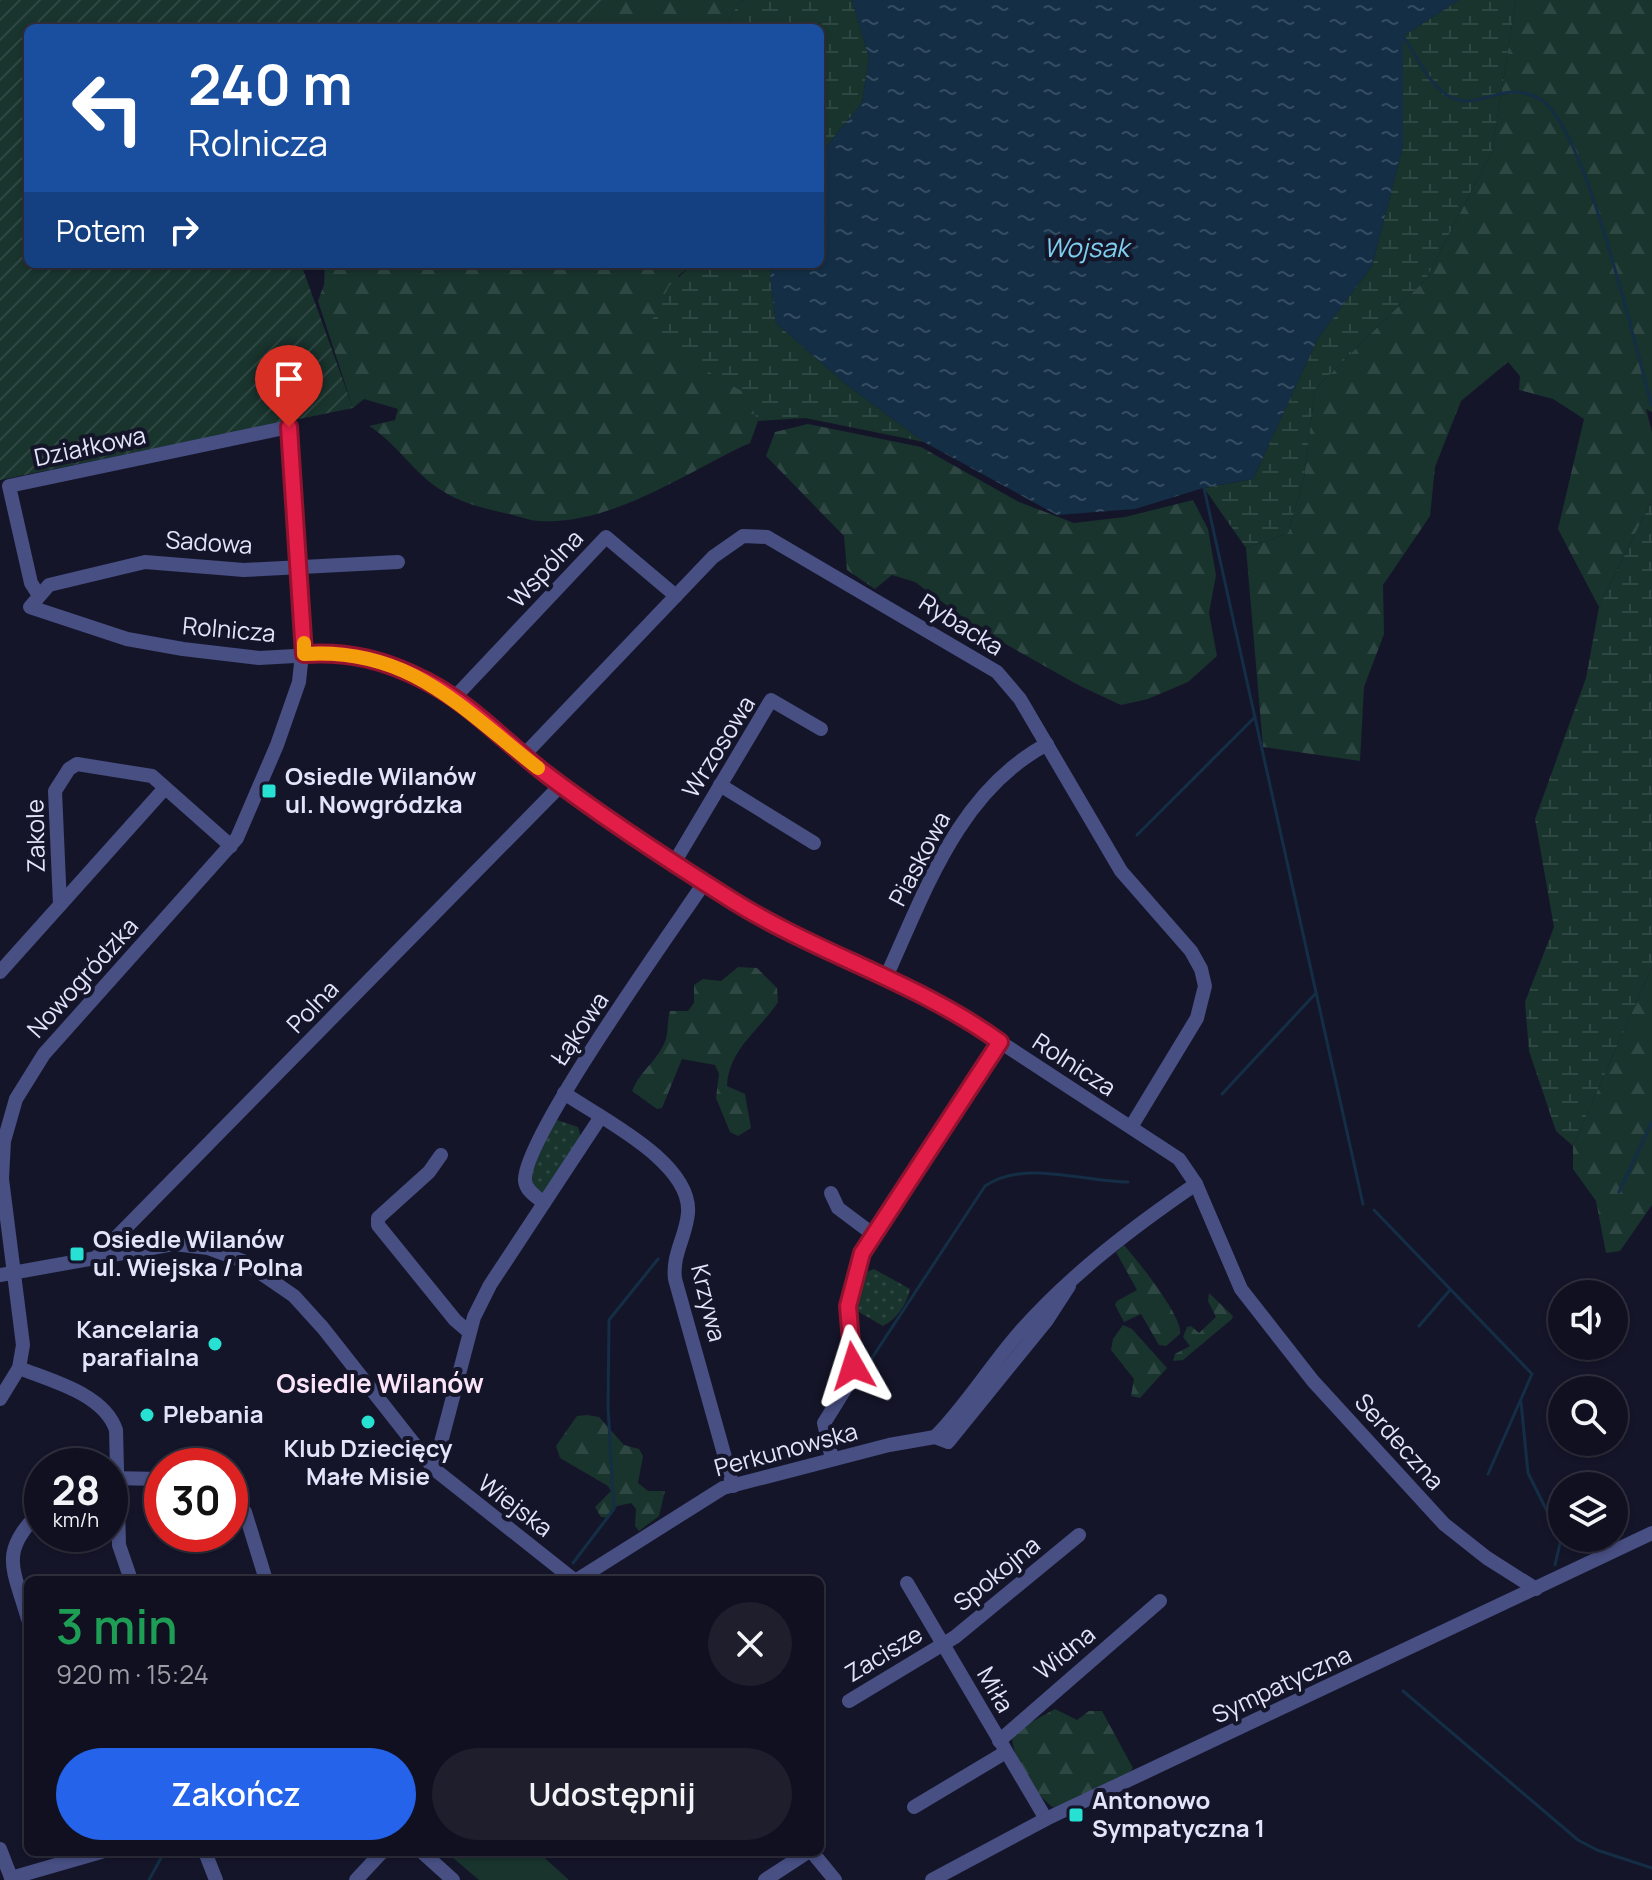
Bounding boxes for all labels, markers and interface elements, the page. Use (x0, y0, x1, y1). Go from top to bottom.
text: 240 m (188, 45, 353, 122)
icon: left (56, 56, 160, 160)
text: Rolnicza (188, 118, 328, 167)
icon: right (162, 208, 206, 252)
text: Potem (56, 210, 146, 251)
water label: Wojsak (1043, 229, 1133, 265)
pin (255, 345, 323, 427)
icon: arrive (267, 357, 311, 401)
street label: Działkowa (31, 418, 148, 473)
street label: Sadowa (165, 522, 254, 561)
street label: Wspólna (500, 522, 590, 614)
street label: Rybacka (913, 585, 1010, 663)
street label: Rolnicza (181, 608, 277, 649)
street label: Wrzosowa (673, 689, 762, 803)
place label: Osiedle Wilanów ul. Nowgródzka (285, 759, 477, 820)
marker: Osiedle Wilanów ul. Nowgródzka (260, 782, 278, 800)
street label: Zakole (17, 799, 52, 873)
street label: Piaskowa (880, 805, 957, 911)
street label: Nowogródzka (19, 910, 145, 1044)
street label: Polna (279, 972, 345, 1040)
street label: Łąkowa (542, 985, 615, 1071)
street label: Rolnicza (1027, 1024, 1123, 1103)
place label: Osiedle Wilanów ul. Wiejska / Polna (93, 1222, 303, 1283)
marker: Osiedle Wilanów ul. Wiejska / Polna (68, 1245, 86, 1263)
street label: Krzywa (684, 1260, 735, 1345)
map controls (1548, 1280, 1628, 1552)
button: sound (1548, 1280, 1628, 1360)
place label: Kancelaria parafialna (76, 1312, 199, 1373)
position arrow (811, 1324, 895, 1408)
marker: Kancelaria parafialna (206, 1335, 224, 1353)
district label: Osiedle Wilanów (276, 1365, 484, 1401)
button: search (1548, 1376, 1628, 1456)
street label: Serdeczna (1348, 1386, 1452, 1496)
place label: Plebania (163, 1397, 264, 1430)
marker: Plebania (138, 1406, 156, 1424)
marker: Klub Dziecięcy Małe Misie (359, 1413, 377, 1431)
street label: Perkunowska (710, 1414, 861, 1484)
place label: Klub Dziecięcy Małe Misie (283, 1431, 453, 1492)
speed limit sign: 30 (144, 1448, 248, 1552)
text: 28 (52, 1462, 100, 1517)
street label: Wiejska (472, 1466, 560, 1544)
button: layers (1548, 1472, 1628, 1552)
text: km/h (53, 1506, 99, 1533)
street label: Spokojna (946, 1528, 1046, 1618)
text: 3 min (56, 1593, 178, 1658)
button: close (708, 1602, 792, 1686)
street label: Zacisze (838, 1617, 928, 1689)
street label: Widna (1027, 1617, 1101, 1686)
street label: Sympatyczna (1206, 1637, 1356, 1730)
text: 920 m · 15:24 (56, 1656, 209, 1692)
street label: Miła (970, 1660, 1023, 1718)
button: Zakończ (56, 1748, 416, 1840)
button: Udostępnij (432, 1748, 792, 1840)
place label: Antonowo Sympatyczna 1 (1092, 1783, 1265, 1844)
marker: Antonowo Sympatyczna 1 (1067, 1806, 1085, 1824)

